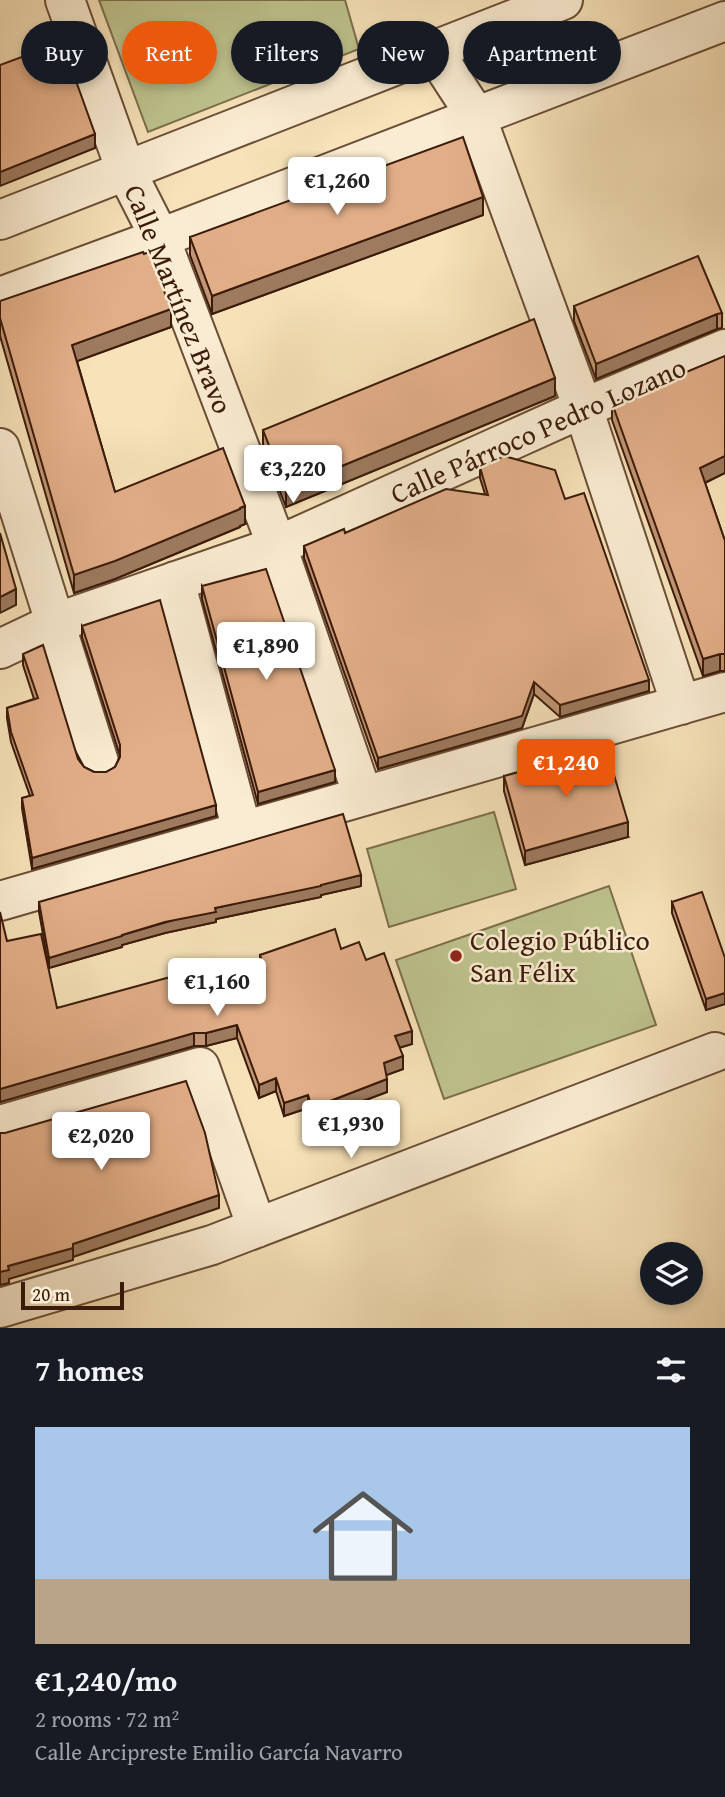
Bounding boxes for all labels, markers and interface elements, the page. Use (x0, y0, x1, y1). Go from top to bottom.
chip: Buy (21, 21, 108, 84)
chip: Rent (122, 21, 217, 84)
chip: Filters (231, 21, 343, 84)
chip: New (357, 21, 449, 84)
chip: Apartment (463, 21, 621, 84)
pin: €1,260 (280, 158, 394, 217)
text: €1,260 (304, 163, 370, 196)
street label: Calle Martínez Bravo (115, 178, 244, 420)
street label: Calle Párroco Pedro Lozano (383, 346, 692, 513)
pin: €3,220 (236, 446, 350, 505)
text: €3,220 (260, 451, 326, 484)
pin: €1,890 (209, 622, 323, 682)
text: €1,890 (233, 628, 299, 661)
pin: €1,240 (509, 740, 623, 799)
text: €1,240 (533, 745, 599, 778)
place label: Colegio Público San Félix (470, 919, 650, 992)
marker: Colegio Público San Félix (448, 948, 464, 964)
pin: €1,160 (160, 958, 274, 1018)
text: €1,160 (184, 964, 250, 997)
pin: €1,930 (294, 1100, 408, 1160)
text: €1,930 (318, 1106, 384, 1139)
pin: €2,020 (44, 1112, 158, 1172)
text: €2,020 (68, 1118, 134, 1151)
map controls (640, 1242, 703, 1305)
button: layers (640, 1242, 703, 1305)
scale bar (21, 1279, 124, 1311)
text: 20 m (32, 1280, 70, 1308)
text: 7 homes (35, 1348, 144, 1392)
icon: filters (652, 1351, 690, 1389)
icon: home (300, 1473, 426, 1599)
text: €1,240/mo (35, 1658, 177, 1702)
text: 2 rooms · 72 m² (35, 1702, 179, 1735)
text: Calle Arcipreste Emilio García Navarro (35, 1735, 403, 1768)

